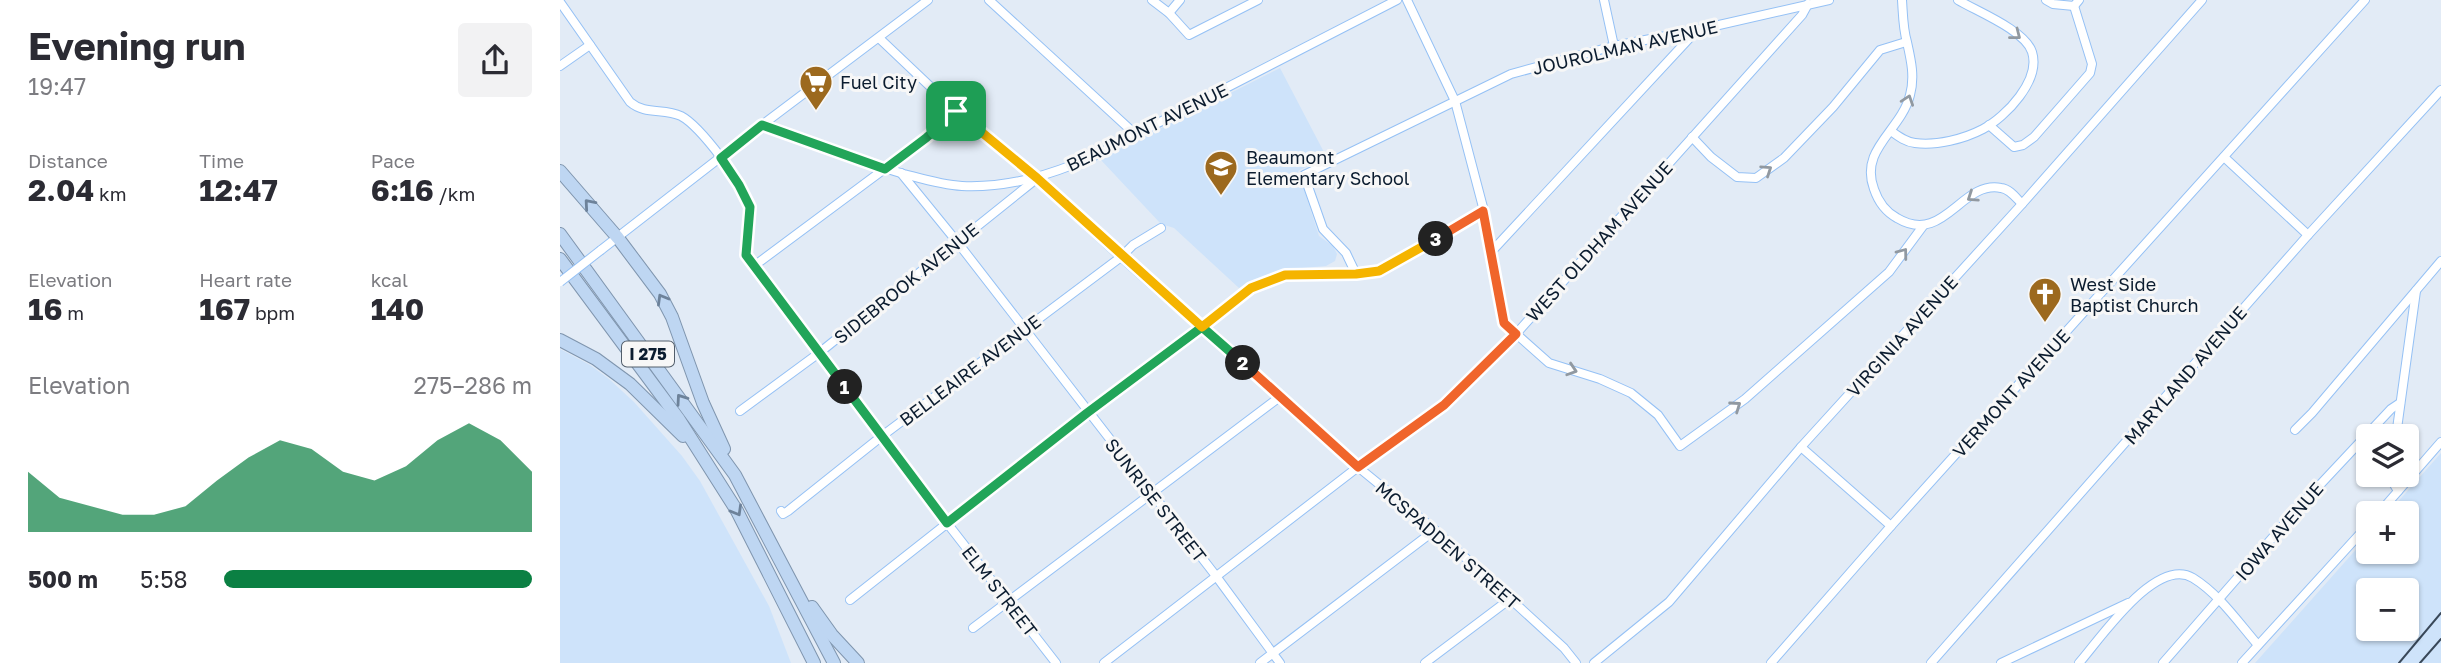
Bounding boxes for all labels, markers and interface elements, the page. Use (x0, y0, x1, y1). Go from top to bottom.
street label: JOUROLMAN AVENUE (1530, 15, 1720, 79)
text: Evening run (28, 23, 246, 68)
button: share (458, 23, 532, 97)
one-way arrow (2008, 27, 2021, 40)
supermarket icon: Fuel City (797, 63, 835, 112)
place label: Fuel City (840, 71, 917, 93)
text: 19:47 (28, 72, 86, 100)
street label: BEAUMONT AVENUE (1063, 78, 1231, 176)
pin (926, 81, 986, 141)
icon: arrive (937, 92, 975, 130)
one-way arrow (1900, 94, 1914, 106)
place label: Beaumont Elementary School (1246, 146, 1410, 189)
school or university icon: Beaumont Elementary School (1202, 148, 1240, 197)
text: Distance (28, 149, 108, 172)
text: Time (199, 149, 244, 172)
text: Pace (371, 149, 415, 172)
street label: WEST OLDHAM AVENUE (1521, 156, 1677, 326)
one-way arrow (1759, 166, 1772, 178)
text: 2.04 (28, 172, 94, 208)
text: 12:47 (199, 172, 278, 208)
text: 6:16 (371, 172, 434, 208)
text: km (94, 182, 126, 205)
text: /km (434, 182, 475, 205)
one-way arrow (1967, 188, 1980, 201)
one-way arrow (585, 199, 597, 212)
street label: SIDEBROOK AVENUE (829, 218, 983, 348)
pin: 3 (1418, 222, 1454, 256)
text: 3 (1430, 227, 1441, 250)
one-way arrow (1895, 249, 1908, 261)
text: Elevation (28, 268, 113, 291)
text: Heart rate (199, 268, 292, 291)
text: kcal (371, 268, 408, 291)
street label: VIRGINIA AVENUE (1842, 271, 1962, 401)
place label: West Side Baptist Church (2070, 273, 2198, 316)
church icon: West Side Baptist Church (2026, 275, 2064, 324)
text: 16 (28, 291, 63, 327)
text: 167 (199, 291, 250, 327)
text: 140 (371, 291, 424, 327)
one-way arrow (657, 294, 670, 306)
text: m (63, 301, 84, 324)
text: bpm (250, 301, 295, 324)
street label: MARYLAND AVENUE (2119, 301, 2251, 449)
street label: BELLEAIRE AVENUE (895, 310, 1045, 430)
street label: VERMONT AVENUE (1948, 324, 2074, 462)
road number: I 275 (622, 342, 674, 366)
pin: 2 (1226, 346, 1260, 380)
text: 2 (1237, 351, 1248, 374)
one-way arrow (1565, 362, 1578, 376)
pin: 1 (828, 370, 862, 404)
text: Elevation (28, 371, 130, 399)
text: 275–286 m (414, 371, 532, 399)
text: 1 (840, 375, 849, 398)
one-way arrow (677, 394, 690, 407)
one-way arrow (1728, 402, 1741, 415)
map controls (2356, 424, 2419, 641)
button: layers (2356, 424, 2419, 487)
street label: SUNRISE STREET (1101, 434, 1211, 566)
street label: MCSPADDEN STREET (1371, 476, 1525, 614)
street label: IOWA AVENUE (2230, 477, 2328, 585)
button: + (2356, 501, 2419, 564)
one-way arrow (729, 504, 742, 517)
street label: ELM STREET (958, 541, 1042, 641)
text: 500 m (28, 565, 98, 593)
text: 5:58 (140, 565, 188, 593)
button: − (2356, 578, 2419, 641)

